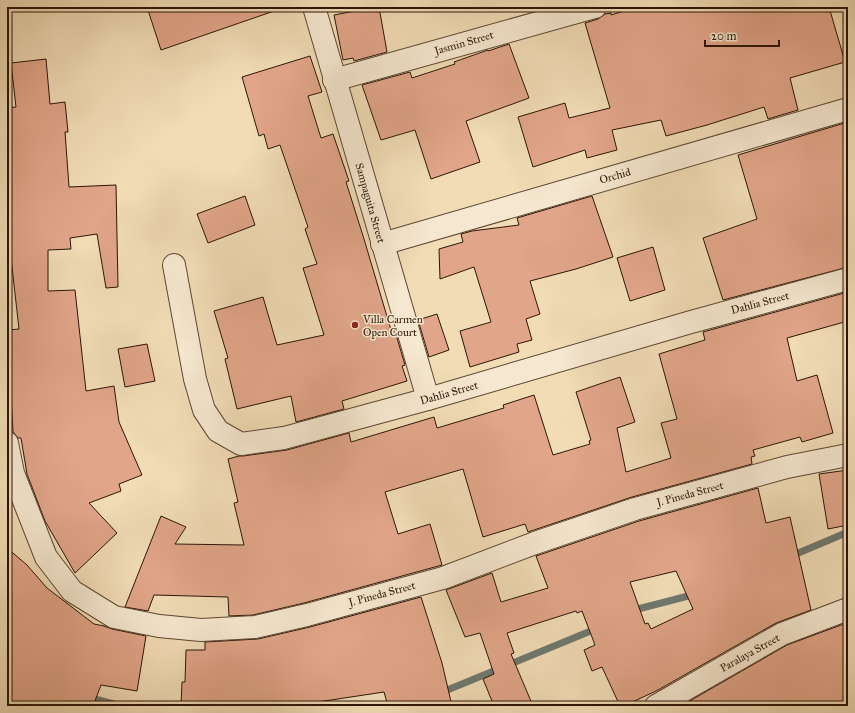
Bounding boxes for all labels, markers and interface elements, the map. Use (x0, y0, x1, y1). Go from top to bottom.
scale bar (705, 22, 779, 48)
street label: Jasmin Street (432, 28, 495, 59)
text: 20 m (711, 29, 737, 43)
street label: Sampaguita Street (352, 161, 388, 245)
street label: Orchid (598, 165, 632, 187)
street label: Dahlia Street (729, 289, 791, 317)
place label: Villa Carmen Open Court (362, 313, 423, 339)
marker: Villa Carmen Open Court (350, 320, 360, 330)
street label: Dahlia Street (418, 378, 480, 407)
street label: J. Pineda Street (654, 479, 725, 510)
street label: J. Pineda Street (346, 579, 417, 610)
street label: Paralaya Street (718, 631, 782, 675)

